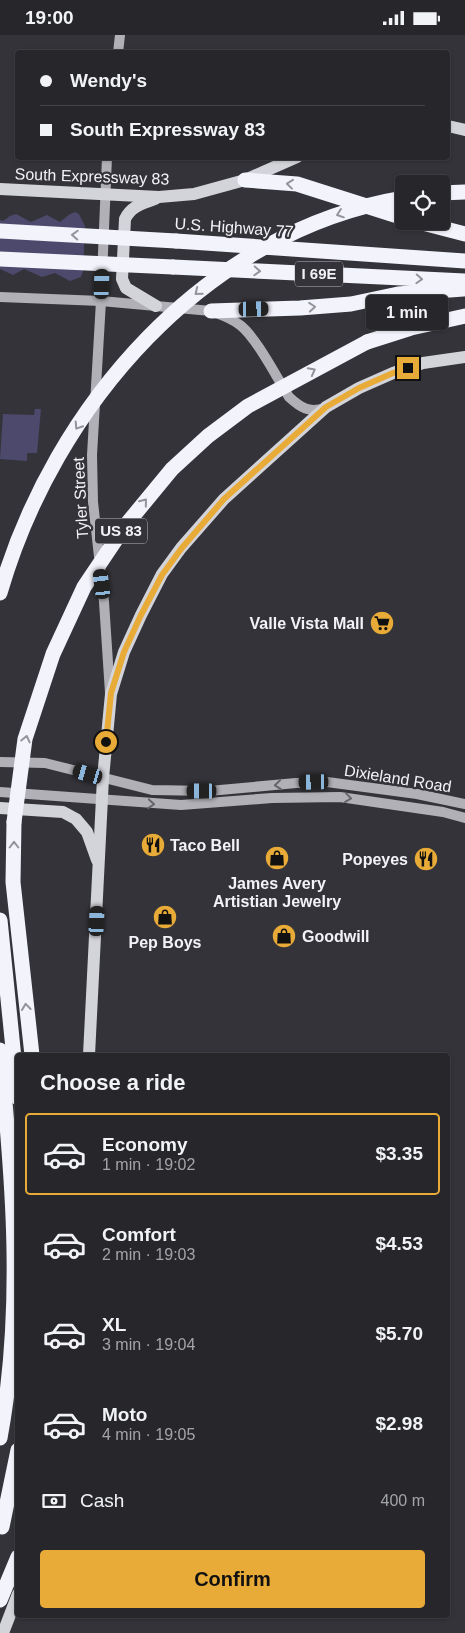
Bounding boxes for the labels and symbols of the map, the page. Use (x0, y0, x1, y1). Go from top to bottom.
street label: South Expressway 83 (14, 165, 170, 188)
one-way arrow (286, 179, 294, 190)
one-way arrow (336, 208, 344, 218)
street label: U.S. Highway 77 (174, 215, 294, 240)
one-way arrow (70, 230, 78, 241)
road number: I 69E (295, 261, 343, 287)
one-way arrow (253, 266, 261, 277)
car (93, 269, 110, 299)
one-way arrow (416, 274, 423, 284)
one-way arrow (195, 286, 204, 294)
callout: 1 min (367, 295, 449, 331)
car (238, 301, 269, 317)
one-way arrow (308, 302, 316, 313)
route end (397, 357, 419, 379)
one-way arrow (307, 367, 316, 377)
one-way arrow (75, 420, 85, 429)
street label: Tyler Street (70, 456, 91, 539)
one-way arrow (139, 498, 148, 507)
road number: US 83 (95, 519, 147, 543)
car (92, 568, 111, 600)
supermarket icon: Valle Vista Mall (369, 610, 395, 636)
place label: Valle Vista Mall (250, 615, 364, 632)
route start (95, 731, 117, 753)
one-way arrow (20, 734, 31, 743)
street label: Dixieland Road (343, 762, 453, 795)
car (71, 763, 104, 785)
car (298, 774, 329, 790)
one-way arrow (274, 779, 282, 790)
car (187, 784, 217, 799)
one-way arrow (344, 792, 352, 803)
one-way arrow (147, 798, 155, 809)
restaurant icon: Taco Bell (140, 832, 166, 858)
place label: Taco Bell (170, 837, 240, 854)
one-way arrow (9, 840, 19, 848)
shop icon: James Avery Artistian Jewelry (264, 845, 290, 871)
restaurant icon: Popeyes (413, 846, 439, 872)
place label: Popeyes (342, 851, 408, 868)
place label: James Avery Artistian Jewelry (213, 875, 341, 910)
shop icon: Pep Boys (152, 904, 178, 930)
car (88, 906, 105, 936)
shop icon: Goodwill (271, 923, 297, 949)
place label: Goodwill (302, 928, 370, 945)
place label: Pep Boys (129, 934, 202, 951)
one-way arrow (21, 1002, 32, 1010)

